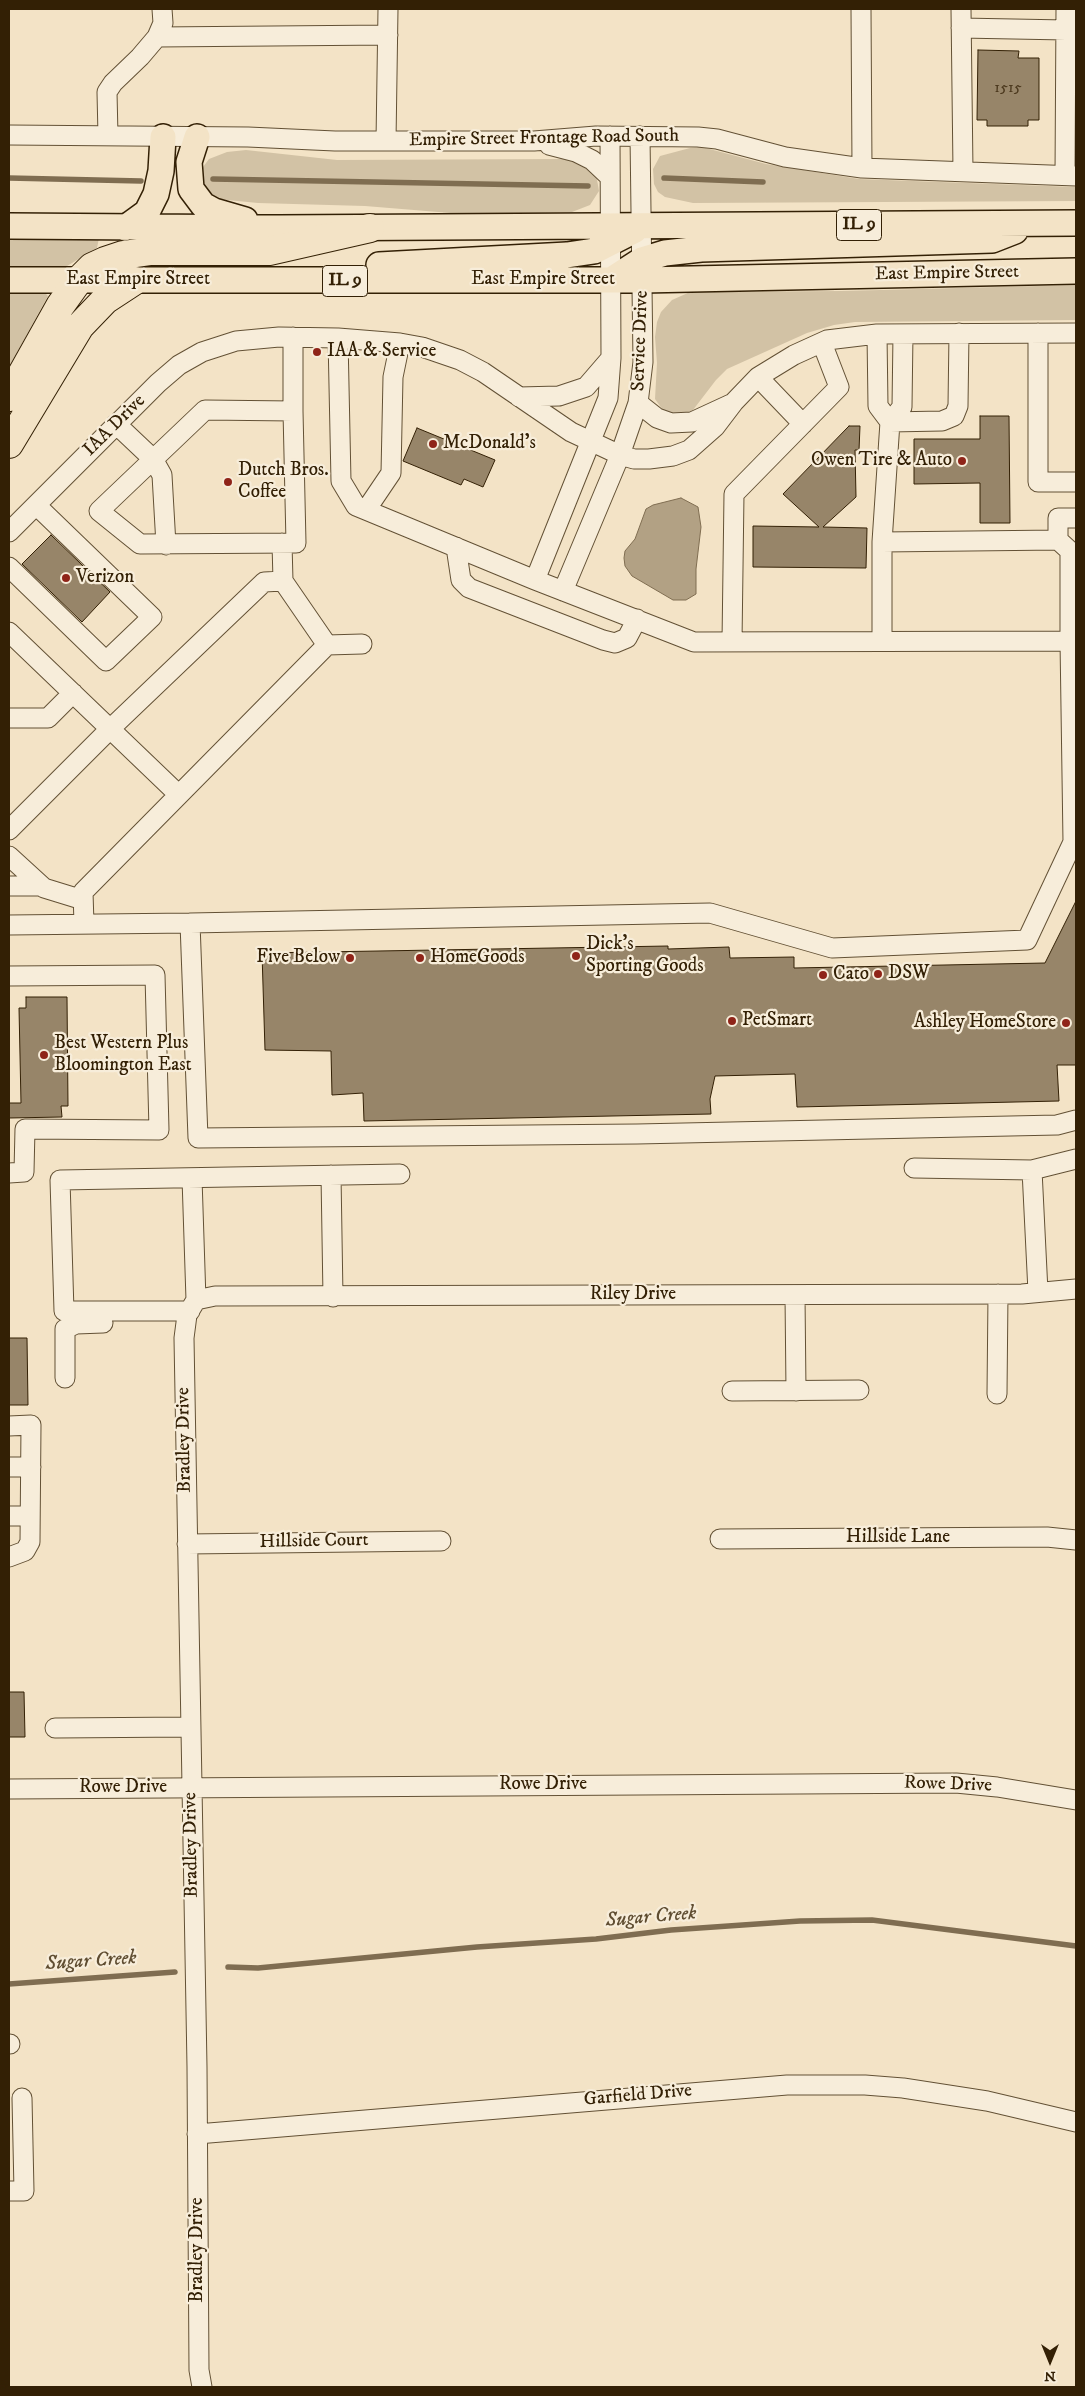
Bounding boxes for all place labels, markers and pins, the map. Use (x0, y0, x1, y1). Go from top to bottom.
place label: IAA & Service (327, 341, 436, 363)
marker: IAA & Service (311, 346, 323, 358)
place label: McDonald's (443, 433, 536, 455)
marker: McDonald's (427, 438, 439, 450)
place label: Owen Tire & Auto (811, 450, 952, 472)
marker: Owen Tire & Auto (956, 455, 968, 467)
place label: Dutch Bros. Coffee (238, 460, 329, 504)
marker: Dutch Bros. Coffee (222, 476, 234, 488)
place label: Verizon (76, 567, 134, 589)
marker: Verizon (60, 572, 72, 584)
place label: Dick's Sporting Goods (586, 934, 704, 978)
place label: Five Below (256, 947, 340, 969)
place label: HomeGoods (430, 947, 525, 969)
marker: Dick's Sporting Goods (570, 950, 582, 962)
marker: Five Below (344, 952, 356, 964)
marker: HomeGoods (414, 952, 426, 964)
place label: DSW (888, 963, 930, 985)
place label: Cato (833, 964, 869, 986)
marker: DSW (872, 968, 884, 980)
marker: Cato (817, 969, 829, 981)
place label: PetSmart (742, 1010, 812, 1032)
place label: Ashley HomeStore (914, 1012, 1056, 1034)
marker: PetSmart (726, 1015, 738, 1027)
marker: Ashley HomeStore (1060, 1017, 1072, 1029)
place label: Best Western Plus Bloomington East (54, 1033, 192, 1077)
marker: Best Western Plus Bloomington East (38, 1049, 50, 1061)

